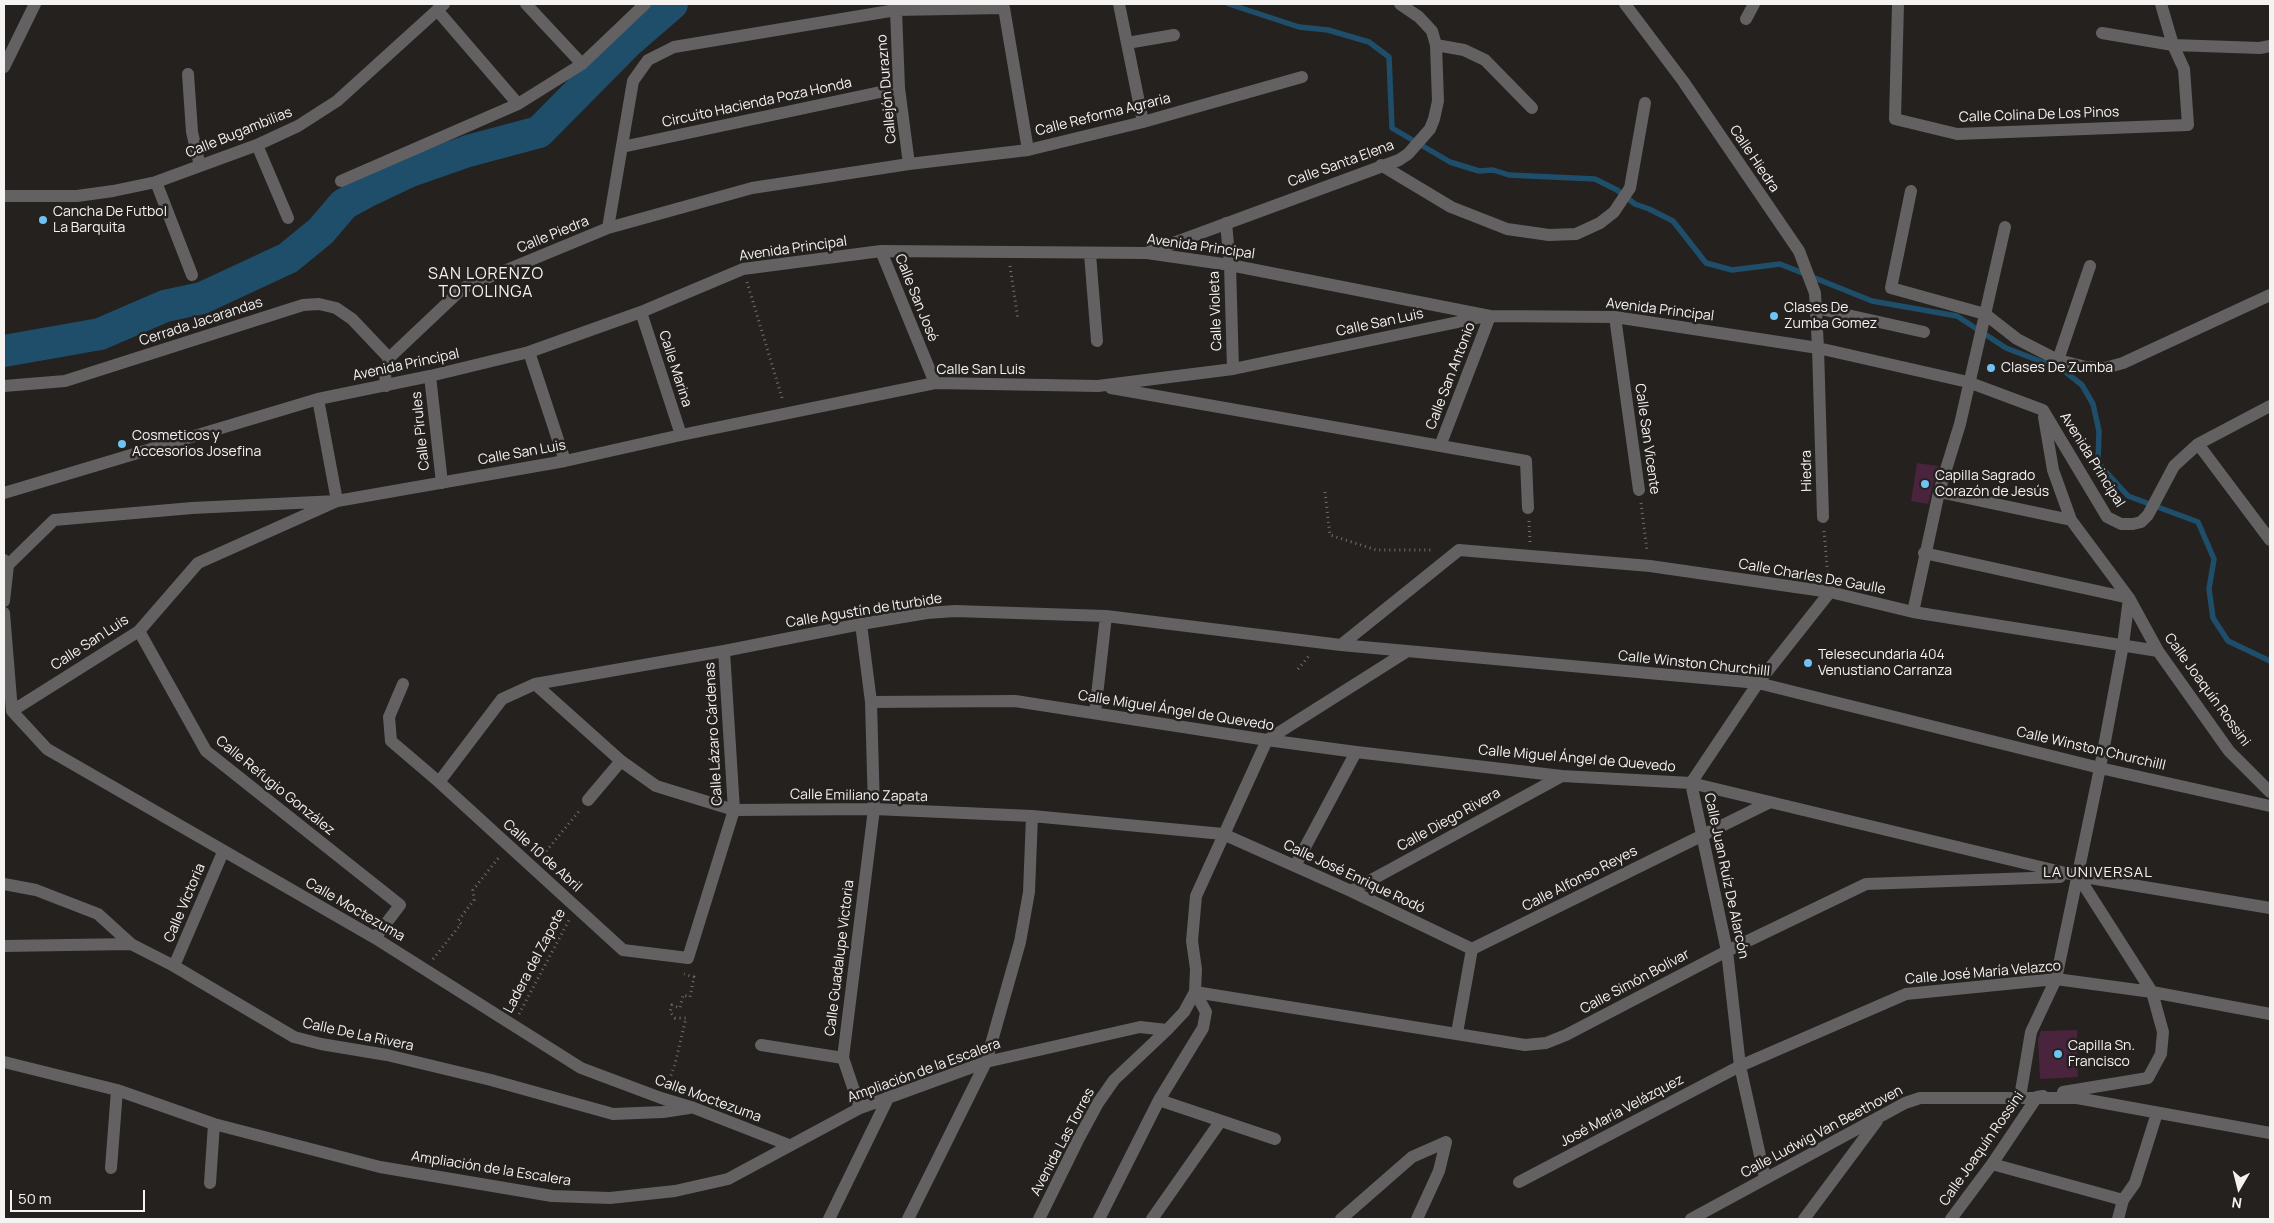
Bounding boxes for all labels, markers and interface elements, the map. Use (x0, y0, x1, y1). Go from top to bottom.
street label: Callejón Durazno (874, 34, 900, 144)
street label: Circuito Hacienda Poza Honda (661, 75, 853, 131)
street label: Calle Reforma Agraria (1034, 90, 1172, 140)
street label: Calle Bugambilias (183, 104, 295, 162)
street label: Calle Colina De Los Pinos (1959, 104, 2119, 126)
street label: Calle Hiedra (1725, 122, 1783, 196)
street label: Calle Santa Elena (1286, 137, 1396, 191)
place label: Cancha De Futbol La Barquita (53, 204, 167, 236)
street label: Calle Piedra (515, 213, 591, 257)
marker: Cancha De Futbol La Barquita (37, 214, 49, 226)
street label: Avenida Principal (1146, 231, 1256, 263)
street label: Avenida Principal (738, 233, 848, 265)
street label: Calle San José (891, 252, 941, 344)
district label: SAN LORENZO TOTOLINGA (427, 265, 545, 303)
street label: Calle Violeta (1206, 271, 1226, 351)
street label: Cerrada Jacarandas (137, 294, 265, 350)
street label: Avenida Principal (1605, 295, 1715, 325)
place label: Clases De Zumba Gomez (1784, 300, 1877, 332)
street label: Calle San Luis (1335, 306, 1425, 340)
marker: Clases De Zumba Gomez (1768, 310, 1780, 322)
street label: Calle San Antonio (1423, 320, 1479, 432)
street label: Calle Marina (655, 329, 695, 409)
street label: Avenida Principal (351, 345, 461, 385)
place label: Clases De Zumba (2001, 360, 2113, 376)
street label: Calle San Luis (937, 362, 1025, 378)
marker: Clases De Zumba (1985, 362, 1997, 374)
street label: Calle San Vicente (1631, 383, 1663, 495)
street label: Calle Pirules (409, 391, 433, 471)
street label: Avenida Principal (2056, 409, 2128, 511)
place label: Cosmeticos y Accesorios Josefina (132, 428, 261, 461)
street label: Calle San Luis (477, 437, 567, 469)
marker: Cosmeticos y Accesorios Josefina (116, 438, 128, 450)
street label: Hiedra (1798, 450, 1816, 492)
place label: Capilla Sagrado Corazón de Jesús (1935, 468, 2049, 501)
marker: Capilla Sagrado Corazón de Jesús (1919, 478, 1931, 490)
street label: Calle Charles De Gaulle (1737, 556, 1887, 598)
street label: Calle Agustín de Iturbide (785, 590, 943, 632)
street label: Calle San Luis (48, 612, 132, 674)
street label: Calle Joaquín Rossini (2160, 630, 2254, 750)
place label: Telesecundaria 404 Venustiano Carranza (1818, 647, 1952, 680)
street label: Calle Winston Churchilll (1617, 648, 1771, 680)
marker: Telesecundaria 404 Venustiano Carranza (1802, 657, 1814, 669)
street label: Calle Lázaro Cárdenas (702, 662, 726, 806)
street label: Calle Miguel Ángel de Quevedo (1077, 687, 1275, 735)
street label: Calle Winston Churchilll (2015, 724, 2167, 774)
street label: Calle Refugio González (212, 733, 338, 839)
street label: Calle Miguel Ángel de Quevedo (1478, 742, 1676, 776)
street label: Calle Diego Rivera (1395, 785, 1503, 855)
street label: Calle Emiliano Zapata (790, 786, 928, 806)
street label: Calle Juan Ruíz De Alarcón (1700, 792, 1752, 960)
street label: Calle 10 de Abril (499, 816, 585, 896)
street label: Calle José Enrique Rodó (1281, 837, 1427, 917)
street label: Calle Alfonso Reyes (1520, 843, 1640, 915)
street label: Calle Victoria (161, 861, 209, 945)
district label: LA UNIVERSAL (2042, 864, 2154, 882)
street label: Calle Moctezuma (302, 875, 408, 945)
street label: Calle Guadalupe Victoria (822, 879, 858, 1037)
street label: Ladera del Zapote (500, 906, 570, 1016)
street label: Calle Simón Bolívar (1577, 946, 1693, 1018)
street label: Calle José María Velazco (1904, 958, 2062, 988)
street label: Calle De La Rivera (301, 1015, 415, 1055)
street label: Ampliación de la Escalera (845, 1035, 1003, 1107)
place label: Capilla Sn. Francisco (2068, 1038, 2135, 1070)
marker: Capilla Sn. Francisco (2052, 1048, 2064, 1060)
street label: José María Velázquez (1557, 1071, 1687, 1151)
street label: Calle Moctezuma (653, 1072, 763, 1126)
street label: Calle Ludwig Van Beethoven (1738, 1082, 1906, 1182)
street label: Avenida Las Torres (1027, 1085, 1099, 1199)
street label: Calle Joaquín Rossini (1936, 1089, 2028, 1209)
street label: Ampliación de la Escalera (410, 1148, 572, 1190)
north arrow (2214, 1163, 2264, 1213)
scale bar (12, 1180, 148, 1212)
text: 50 m (18, 1188, 52, 1209)
text: N (2231, 1193, 2243, 1213)

